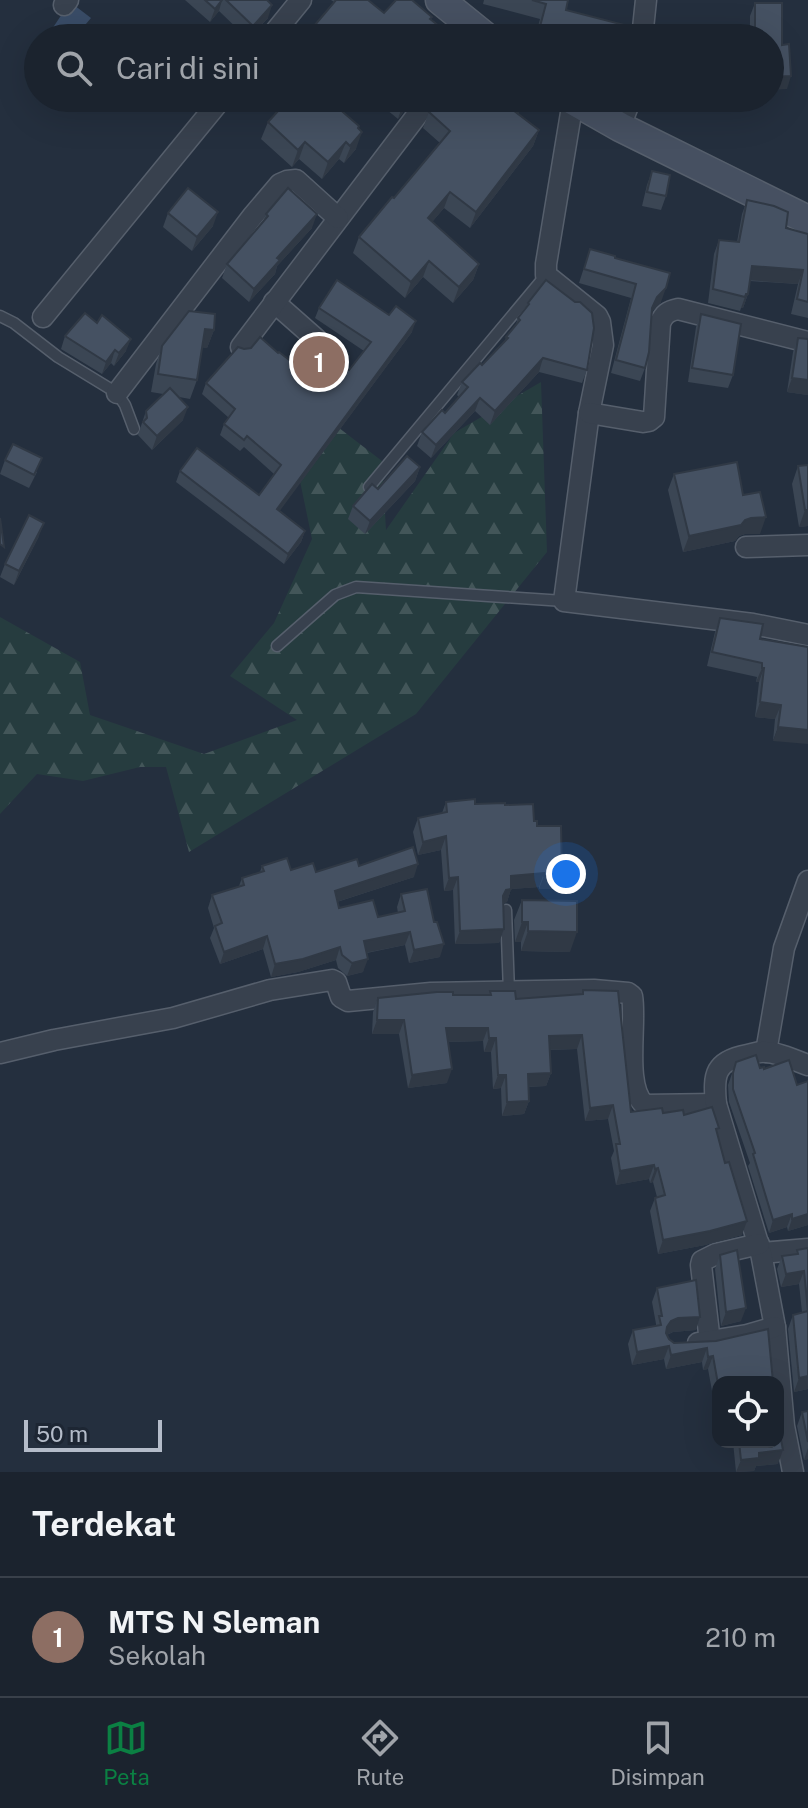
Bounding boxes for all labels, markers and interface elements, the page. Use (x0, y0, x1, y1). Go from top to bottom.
search box (24, 24, 784, 112)
icon: search (52, 46, 96, 90)
text: Cari di sini (116, 50, 259, 86)
pin: 1 (293, 332, 345, 392)
your location (546, 854, 586, 894)
map controls (712, 1376, 784, 1448)
button: locate (712, 1376, 784, 1448)
scale bar (24, 1416, 162, 1452)
text: 50 m (36, 1421, 88, 1447)
text: Terdekat (32, 1504, 176, 1544)
text: MTS N Sleman (108, 1604, 320, 1640)
text: 1 (52, 1622, 64, 1653)
text: 210 m (705, 1622, 776, 1653)
text: Sekolah (108, 1640, 206, 1671)
tab: Peta (103, 1716, 150, 1790)
tab: Rute (356, 1716, 404, 1790)
tab: Disimpan (611, 1716, 705, 1790)

